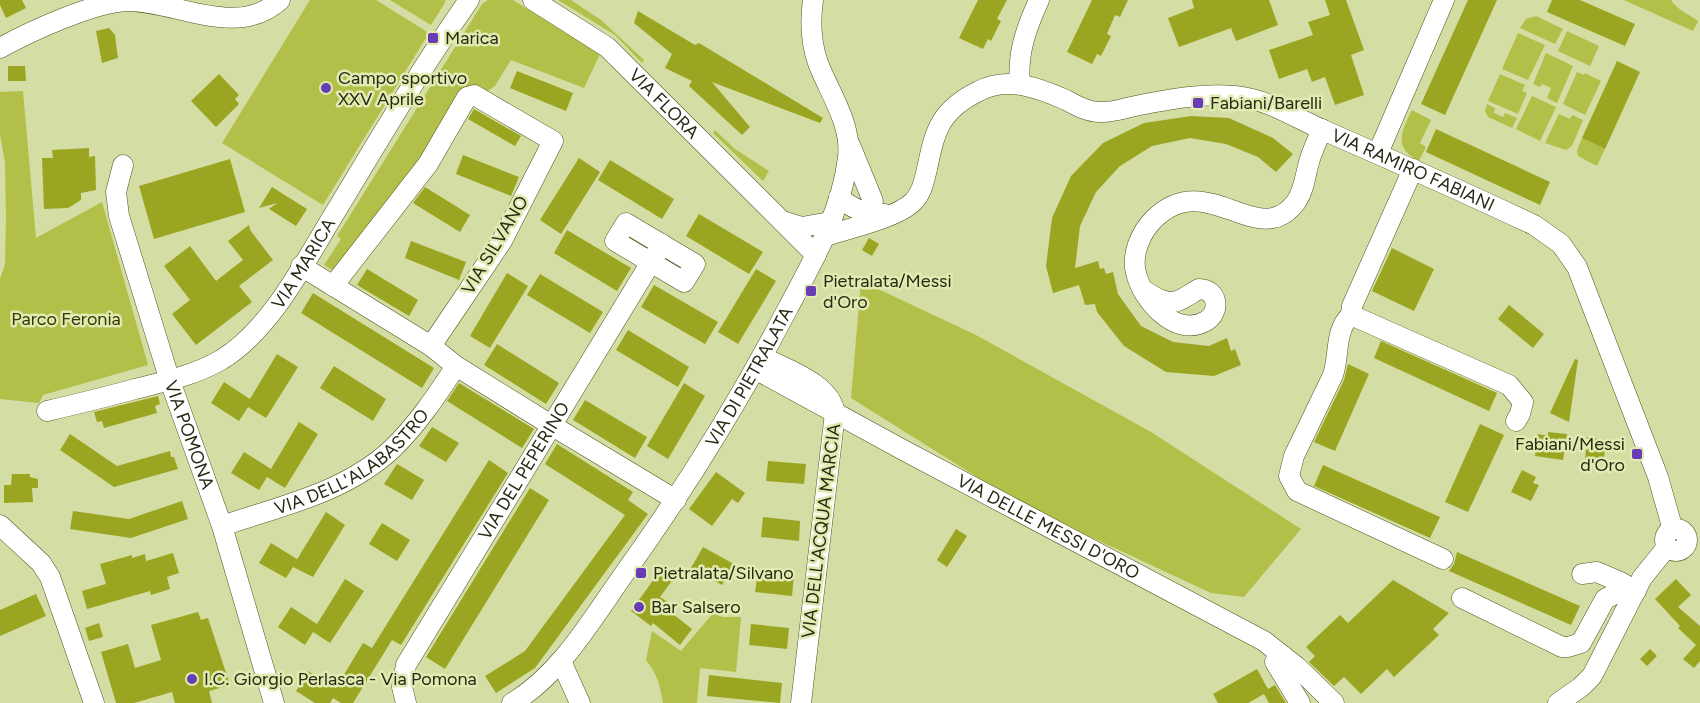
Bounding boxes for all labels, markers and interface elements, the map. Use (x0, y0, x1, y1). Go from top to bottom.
place label: Marica (445, 27, 499, 49)
marker: Marica (426, 31, 440, 45)
street label: VIA FLORA (624, 64, 704, 143)
place label: Campo sportivo XXV Aprile (338, 67, 467, 110)
marker: Campo sportivo XXV Aprile (319, 81, 333, 95)
place label: Fabiani/Barelli (1210, 92, 1322, 114)
marker: Fabiani/Barelli (1191, 96, 1205, 110)
street label: VIA RAMIRO FABIANI (1328, 124, 1498, 216)
street label: VIA SILVANO (457, 192, 533, 298)
street label: VIA MARICA (267, 214, 340, 313)
place label: Pietralata/Messi d'Oro (823, 270, 952, 313)
marker: Pietralata/Messi d'Oro (804, 284, 818, 298)
street label: VIA DI PIETRALATA (701, 303, 798, 451)
park label: Parco Feronia (11, 308, 121, 330)
street label: VIA POMONA (160, 378, 219, 492)
street label: VIA DEL PEPERINO (474, 398, 574, 544)
street label: VIA DELL'ALABASTRO (272, 405, 434, 519)
street label: VIA DELL'ACQUA MARCIA (797, 422, 845, 640)
place label: Fabiani/Messi d'Oro (1515, 433, 1625, 476)
marker: Fabiani/Messi d'Oro (1630, 447, 1644, 461)
street label: VIA DELLE MESSI D'ORO (953, 469, 1143, 584)
place label: Pietralata/Silvano (653, 562, 794, 584)
marker: Pietralata/Silvano (634, 566, 648, 580)
place label: Bar Salsero (651, 596, 741, 618)
marker: Bar Salsero (632, 600, 646, 614)
place label: I.C. Giorgio Perlasca - Via Pomona (204, 668, 477, 690)
marker: I.C. Giorgio Perlasca - Via Pomona (185, 672, 199, 686)

